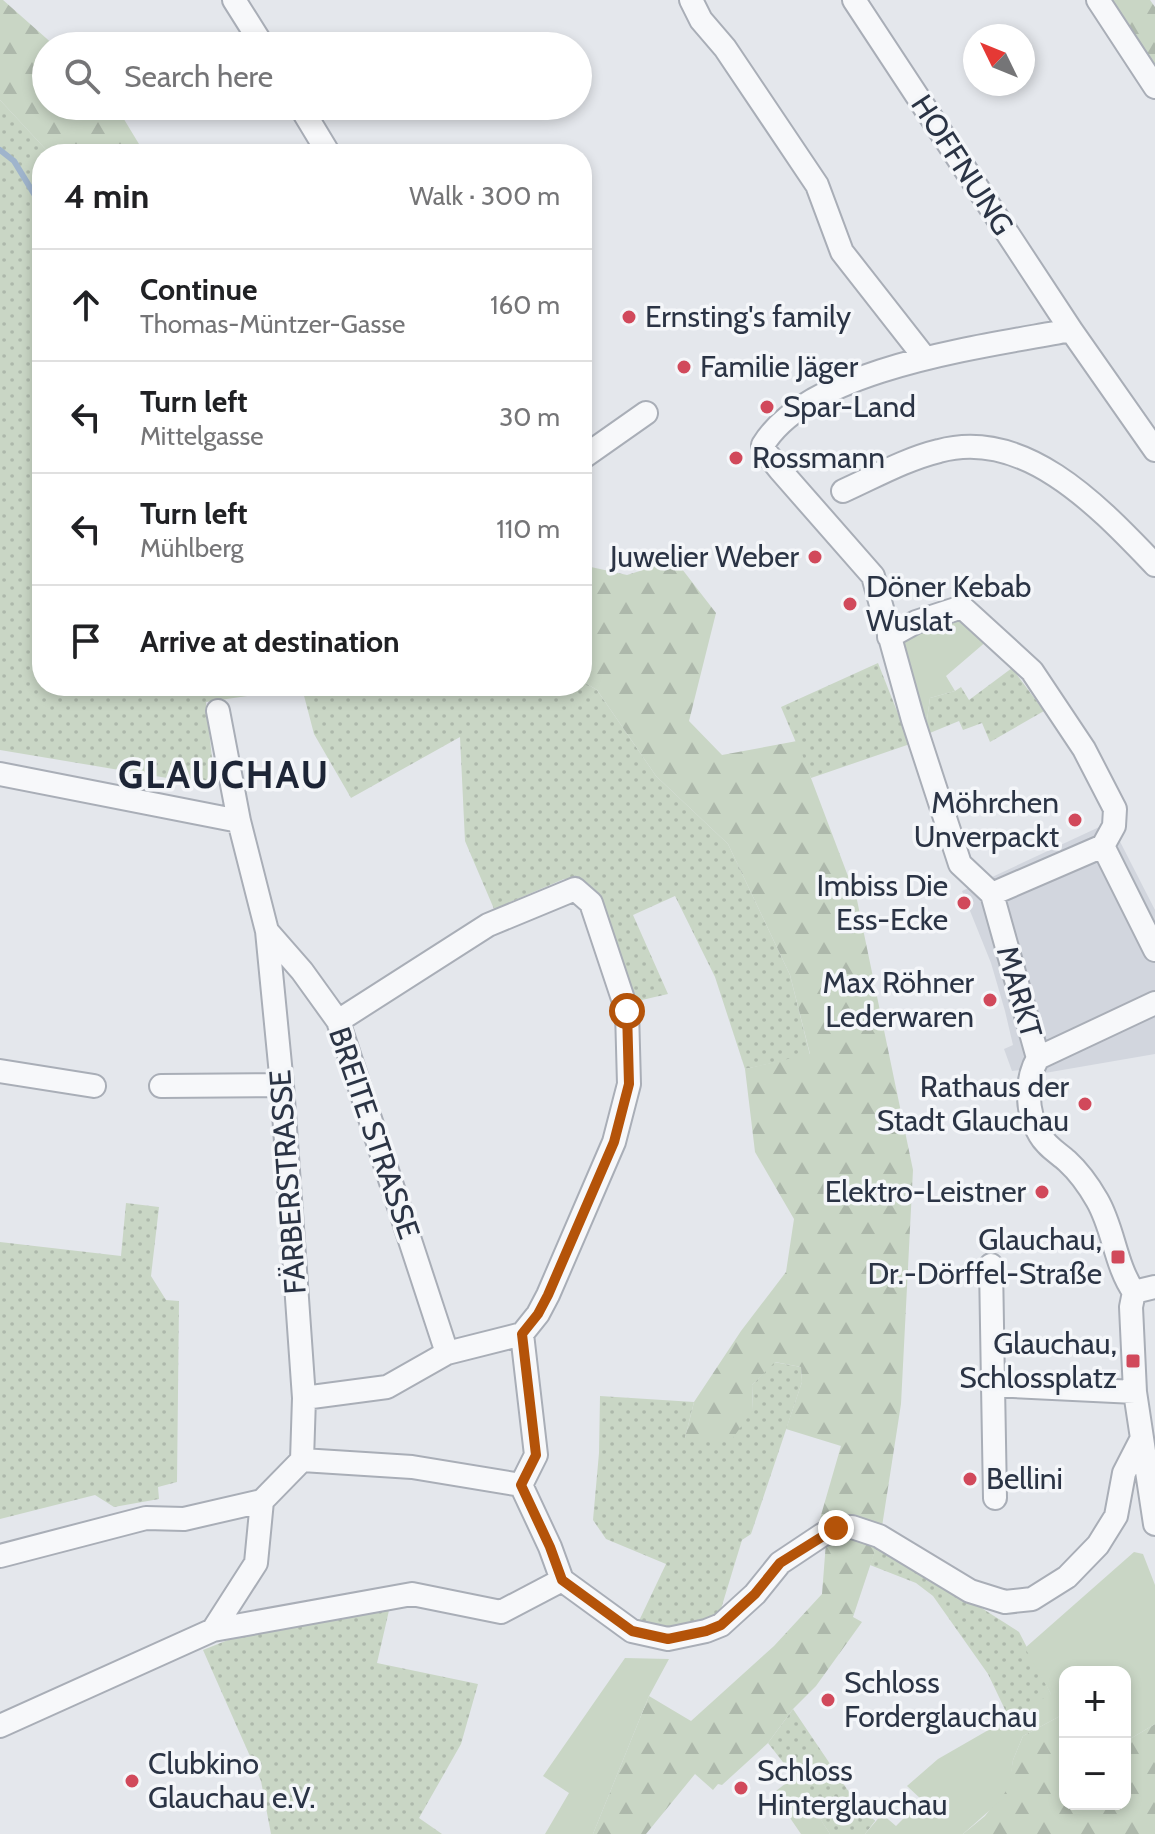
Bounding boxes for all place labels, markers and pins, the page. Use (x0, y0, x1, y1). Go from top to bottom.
place label: Ernsting's family (645, 298, 851, 335)
marker: Ernsting's family (620, 308, 638, 326)
place label: Familie Jäger (700, 348, 859, 385)
marker: Familie Jäger (675, 358, 693, 376)
place label: Spar-Land (783, 388, 916, 425)
marker: Spar-Land (758, 398, 776, 416)
place label: Rossmann (752, 439, 885, 476)
marker: Rossmann (727, 449, 745, 467)
place label: Juwelier Weber (609, 538, 800, 575)
marker: Juwelier Weber (806, 548, 824, 566)
place label: Döner Kebab Wuslat (866, 568, 1032, 639)
marker: Döner Kebab Wuslat (841, 595, 859, 613)
place label: Möhrchen Unverpackt (914, 784, 1059, 855)
marker: Möhrchen Unverpackt (1066, 811, 1084, 829)
place label: Imbiss Die Ess-Ecke (816, 867, 948, 938)
marker: Imbiss Die Ess-Ecke (955, 894, 973, 912)
place label: Max Röhner Lederwaren (823, 964, 975, 1035)
marker: Max Röhner Lederwaren (981, 991, 999, 1009)
place label: Rathaus der Stadt Glauchau (877, 1068, 1070, 1139)
marker: Rathaus der Stadt Glauchau (1076, 1095, 1094, 1113)
place label: Elektro-Leistner (825, 1173, 1027, 1210)
marker: Elektro-Leistner (1033, 1183, 1051, 1201)
place label: Glauchau, Dr.-Dörffel-Straße (868, 1221, 1102, 1292)
marker: Glauchau, Dr.-Dörffel-Straße (1109, 1248, 1127, 1266)
place label: Glauchau, Schlossplatz (959, 1325, 1117, 1396)
marker: Glauchau, Schlossplatz (1124, 1352, 1142, 1370)
place label: Bellini (986, 1460, 1063, 1497)
marker: Bellini (961, 1470, 979, 1488)
place label: Schloss Forderglauchau (844, 1664, 1037, 1735)
marker: Schloss Forderglauchau (819, 1691, 837, 1709)
place label: Clubkino Glauchau e.V. (148, 1745, 316, 1816)
place label: Schloss Hinterglauchau (757, 1752, 948, 1823)
marker: Clubkino Glauchau e.V. (123, 1772, 141, 1790)
marker: Schloss Hinterglauchau (732, 1779, 750, 1797)

